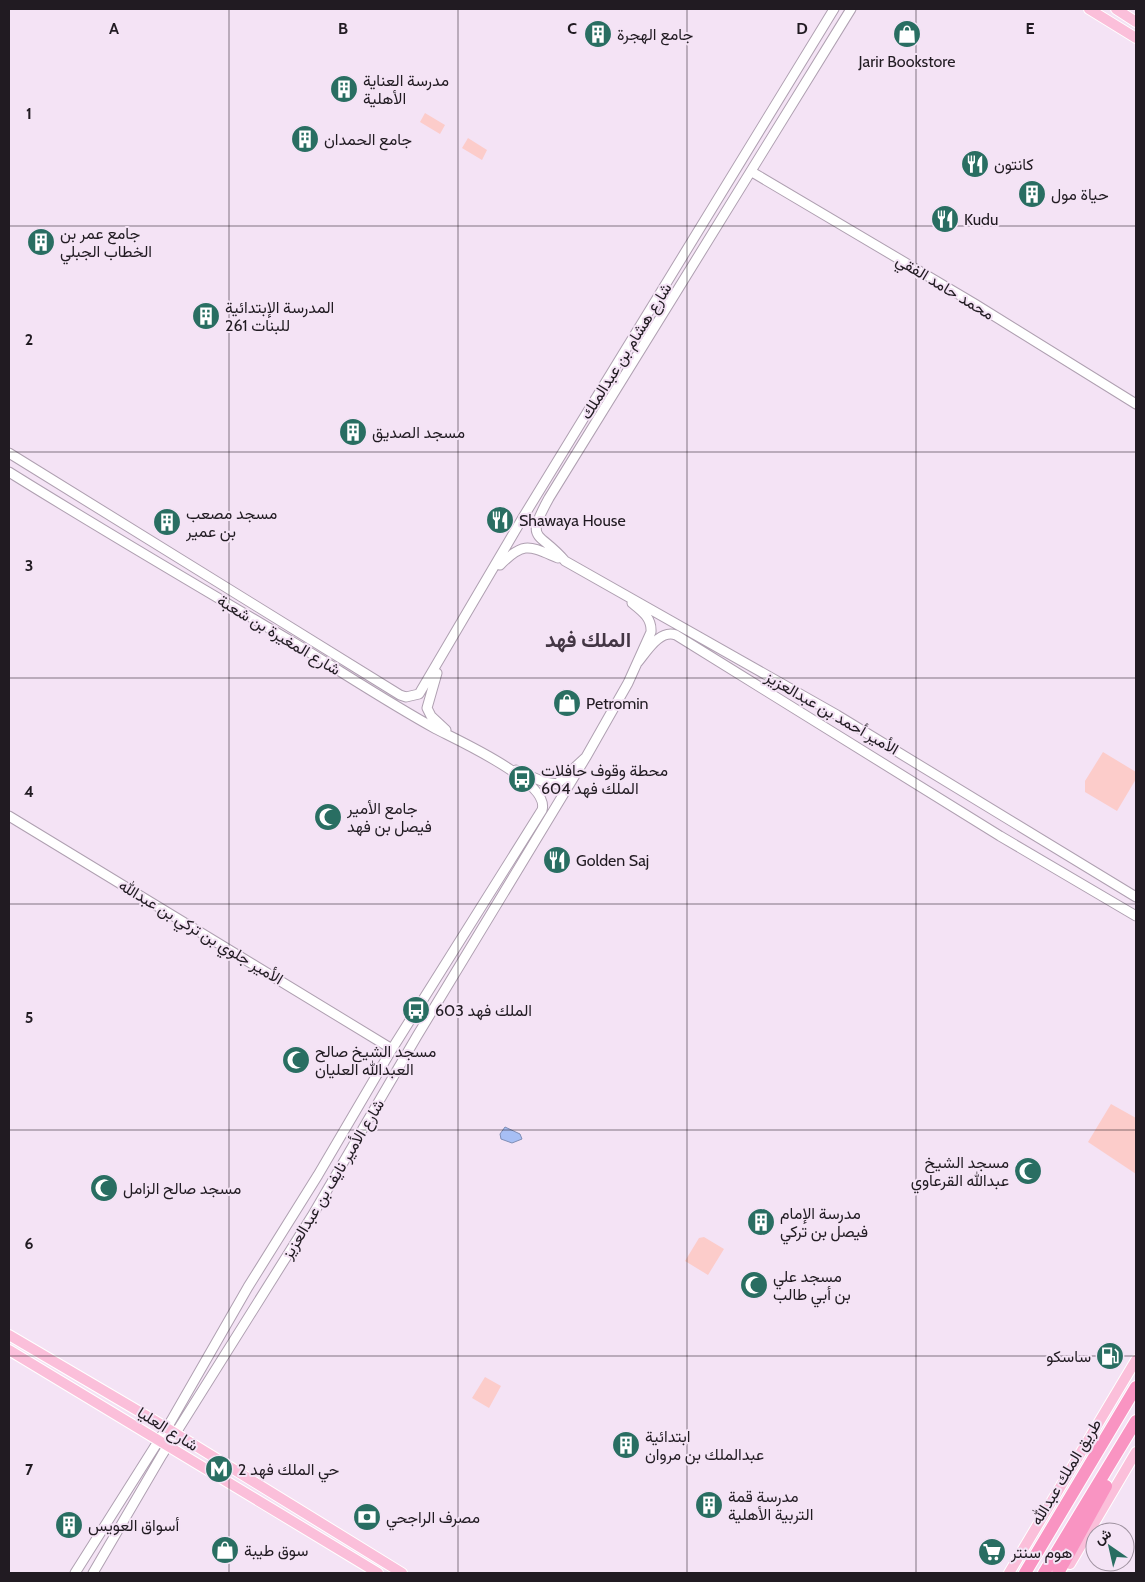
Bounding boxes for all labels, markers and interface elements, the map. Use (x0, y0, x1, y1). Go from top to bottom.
text: A (109, 19, 119, 38)
text: B (338, 19, 348, 38)
text: C (567, 19, 577, 38)
building icon: جامع الهجرة (583, 19, 613, 49)
text: D (796, 19, 808, 38)
shop icon: Jarir Bookstore (892, 19, 922, 49)
text: E (1025, 19, 1035, 38)
place label: جامع الهجرة (617, 25, 694, 46)
place label: Jarir Bookstore (858, 52, 955, 71)
place label: مدرسة العناية الأهلية (363, 71, 449, 108)
building icon: مدرسة العناية الأهلية (329, 74, 359, 104)
text: 1 (26, 104, 32, 123)
building icon: جامع الحمدان (290, 124, 320, 154)
place label: جامع الحمدان (324, 130, 412, 151)
restaurant icon: كانتون (960, 149, 990, 179)
place label: كانتون (994, 155, 1034, 175)
building icon: حياة مول (1017, 179, 1047, 209)
place label: حياة مول (1051, 185, 1109, 205)
restaurant icon: Kudu (930, 204, 960, 234)
place label: Kudu (964, 210, 998, 229)
place label: جامع عمر بن الخطاب الجبلي (60, 224, 152, 265)
building icon: جامع عمر بن الخطاب الجبلي (26, 227, 56, 257)
street label: محمد حامد الفقي (891, 250, 997, 327)
street label: شارع هشام بن عبدالملك (576, 279, 677, 424)
place label: المدرسة الإبتدائية 261 للبنات (225, 298, 334, 335)
building icon: المدرسة الإبتدائية 261 للبنات (191, 301, 221, 331)
text: 2 (25, 330, 33, 349)
building icon: مسجد الصديق (338, 417, 368, 447)
place label: مسجد الصديق (372, 423, 465, 443)
place label: مسجد مصعب بن عمير (185, 504, 277, 542)
restaurant icon: Shawaya House (485, 505, 515, 535)
building icon: مسجد مصعب بن عمير (152, 507, 182, 537)
place label: Shawaya House (519, 511, 626, 530)
text: 3 (25, 556, 33, 575)
street label: شارع المغيرة بن شعبة (213, 591, 344, 681)
district label: الملك فهد (545, 627, 631, 653)
street label: الأمير أحمد بن عبدالعزيز (761, 667, 902, 760)
shop icon: Petromin (552, 688, 582, 718)
place label: Petromin (586, 694, 649, 713)
place label: محطة وقوف حافلات الملك فهد 604 (541, 761, 668, 799)
bus stop icon: محطة وقوف حافلات الملك فهد 604 (507, 764, 537, 794)
text: 4 (24, 782, 34, 801)
place label: جامع الأمير فيصل بن فهد (346, 799, 432, 837)
mosque icon: جامع الأمير فيصل بن فهد (313, 802, 343, 832)
restaurant icon: Golden Saj (542, 845, 572, 875)
place label: Golden Saj (576, 851, 649, 870)
street label: الأمير جلوي بن تركي بن عبدالله (113, 875, 287, 992)
bus stop icon: الملك فهد 603 (401, 995, 431, 1025)
place label: الملك فهد 603 (435, 1001, 532, 1021)
text: 5 (25, 1008, 33, 1027)
place label: مسجد الشيخ صالح العبدالله العليان (315, 1042, 436, 1079)
mosque icon: مسجد الشيخ صالح العبدالله العليان (281, 1045, 311, 1075)
street label: شارع الأمير نايف بن عبدالعزيز (277, 1096, 390, 1264)
place label: مسجد الشيخ عبدالله القرعاوي (911, 1153, 1009, 1194)
mosque icon: مسجد الشيخ عبدالله القرعاوي (1013, 1156, 1043, 1186)
mosque icon: مسجد صالح الزامل (89, 1173, 119, 1203)
place label: مسجد صالح الزامل (123, 1179, 241, 1200)
place label: مدرسة الإمام فيصل بن تركي (780, 1204, 868, 1245)
building icon: مدرسة الإمام فيصل بن تركي (746, 1207, 776, 1237)
text: 6 (25, 1234, 34, 1253)
place label: مسجد علي بن أبي طالب (773, 1267, 851, 1308)
mosque icon: مسجد علي بن أبي طالب (739, 1270, 769, 1300)
fuel station icon: ساسكو (1095, 1341, 1125, 1371)
place label: ساسكو (1046, 1347, 1091, 1367)
street label: شارع العليا (133, 1403, 202, 1457)
street label: طريق الملك عبدالله (1027, 1415, 1106, 1529)
place label: ابتدائية عبدالملك بن مروان (645, 1427, 764, 1465)
building icon: ابتدائية عبدالملك بن مروان (611, 1430, 641, 1460)
metro station icon: حي الملك فهد 2 (204, 1454, 234, 1484)
text: 7 (25, 1460, 34, 1479)
place label: حي الملك فهد 2 (238, 1460, 339, 1483)
place label: مدرسة قمة التربية الأهلية (728, 1487, 813, 1525)
building icon: مدرسة قمة التربية الأهلية (694, 1490, 724, 1520)
bank icon: مصرف الراجحي (352, 1502, 382, 1532)
place label: مصرف الراجحي (386, 1508, 480, 1531)
building icon: أسواق العويس (54, 1510, 84, 1540)
place label: أسواق العويس (88, 1516, 179, 1536)
north arrow (1085, 1522, 1135, 1572)
text: ش (1091, 1524, 1115, 1548)
shop icon: سوق طيبة (210, 1535, 240, 1565)
supermarket icon: هوم سنتر (977, 1537, 1007, 1567)
place label: سوق طيبة (244, 1541, 308, 1561)
place label: هوم سنتر (1010, 1543, 1072, 1563)

